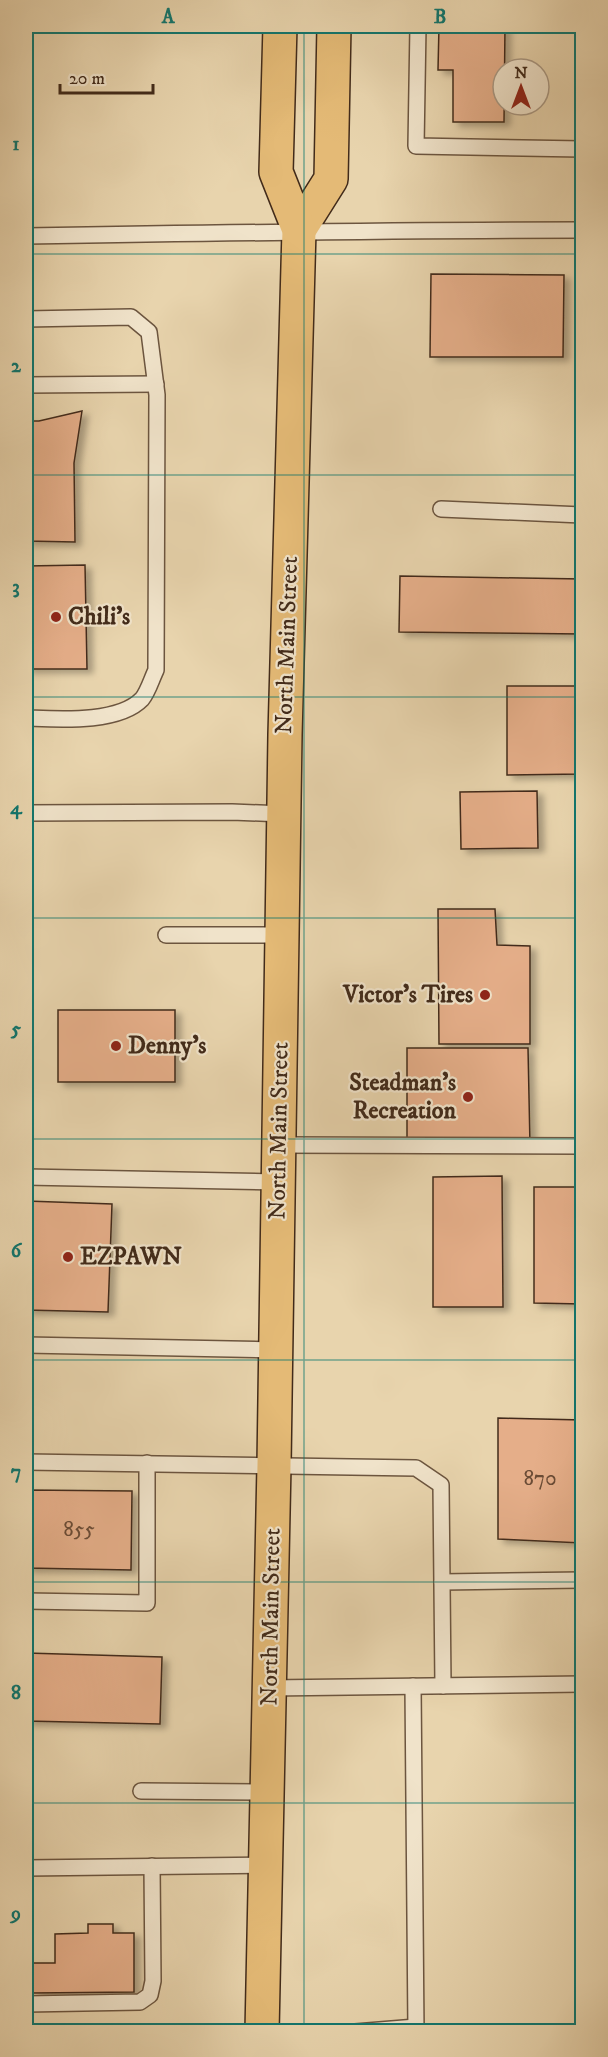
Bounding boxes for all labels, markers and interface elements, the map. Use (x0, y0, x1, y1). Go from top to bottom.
text: A (161, 5, 176, 30)
text: B (434, 5, 446, 30)
scale bar (60, 57, 153, 95)
north arrow (491, 57, 551, 117)
text: N (514, 63, 528, 83)
text: 20 m (69, 68, 105, 90)
text: 1 (12, 132, 20, 157)
text: 2 (11, 354, 22, 379)
street label: North Main Street (269, 555, 305, 734)
text: 3 (12, 575, 20, 600)
place label: Chili's (68, 602, 130, 632)
marker: Chili's (49, 610, 63, 624)
text: 4 (10, 796, 23, 821)
place label: Victor's Tires (342, 980, 473, 1010)
marker: Victor's Tires (478, 988, 492, 1002)
text: 5 (10, 1017, 21, 1042)
place label: Denny's (128, 1031, 206, 1061)
marker: Denny's (109, 1039, 123, 1053)
street label: North Main Street (262, 1041, 296, 1220)
place label: Steadman's Recreation (349, 1068, 456, 1126)
marker: Steadman's Recreation (461, 1090, 475, 1104)
text: 6 (11, 1239, 23, 1264)
place label: EZPAWN (80, 1242, 182, 1272)
marker: EZPAWN (61, 1250, 75, 1264)
text: 7 (11, 1460, 21, 1485)
house number: 870 (524, 1466, 556, 1492)
house number: 855 (63, 1517, 95, 1543)
street label: North Main Street (254, 1527, 288, 1706)
text: 8 (11, 1681, 21, 1706)
text: 9 (9, 1902, 21, 1927)

